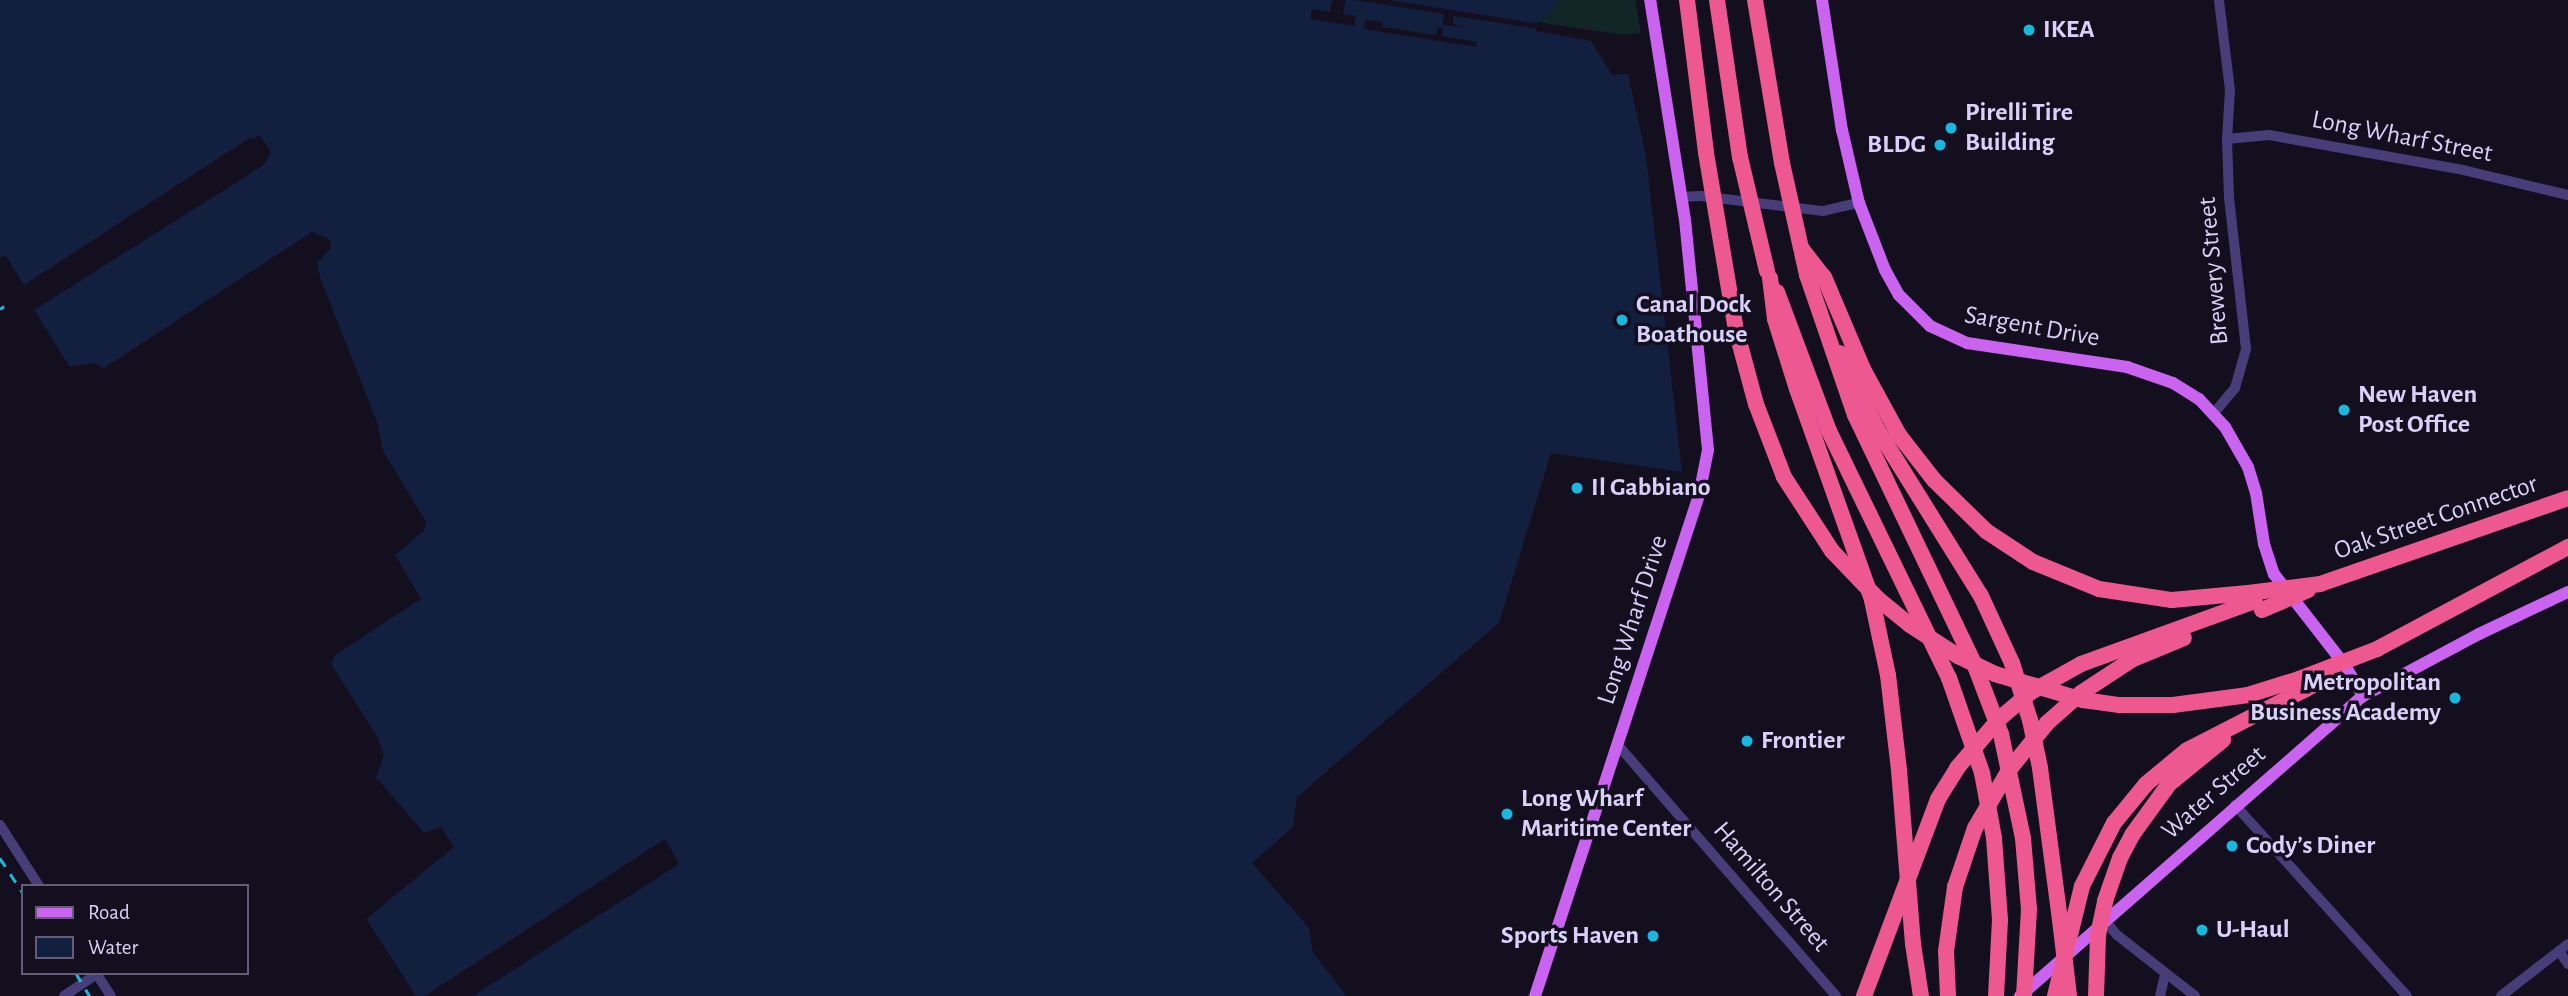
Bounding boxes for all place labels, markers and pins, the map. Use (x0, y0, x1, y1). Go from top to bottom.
place label: IKEA (2043, 14, 2095, 46)
marker: IKEA (2021, 22, 2037, 38)
place label: Pirelli Tire Building (1965, 97, 2073, 158)
marker: Pirelli Tire Building (1943, 120, 1959, 136)
place label: BLDG (1867, 129, 1926, 161)
marker: BLDG (1932, 137, 1948, 153)
place label: Canal Dock Boathouse (1636, 289, 1751, 350)
marker: Canal Dock Boathouse (1614, 312, 1630, 328)
place label: New Haven Post Office (2358, 379, 2477, 440)
marker: New Haven Post Office (2336, 402, 2352, 418)
place label: Il Gabbiano (1591, 472, 1711, 504)
marker: Il Gabbiano (1569, 480, 1585, 496)
place label: Metropolitan Business Academy (2250, 667, 2441, 728)
marker: Metropolitan Business Academy (2447, 690, 2463, 706)
place label: Frontier (1761, 725, 1845, 757)
marker: Frontier (1739, 733, 1755, 749)
place label: Long Wharf Maritime Center (1521, 783, 1691, 844)
marker: Long Wharf Maritime Center (1499, 806, 1515, 822)
place label: Cody’s Diner (2246, 830, 2375, 862)
marker: Cody’s Diner (2224, 838, 2240, 854)
place label: U-Haul (2216, 914, 2290, 946)
place label: Sports Haven (1501, 920, 1639, 952)
marker: U-Haul (2194, 922, 2210, 938)
marker: Sports Haven (1645, 928, 1661, 944)

